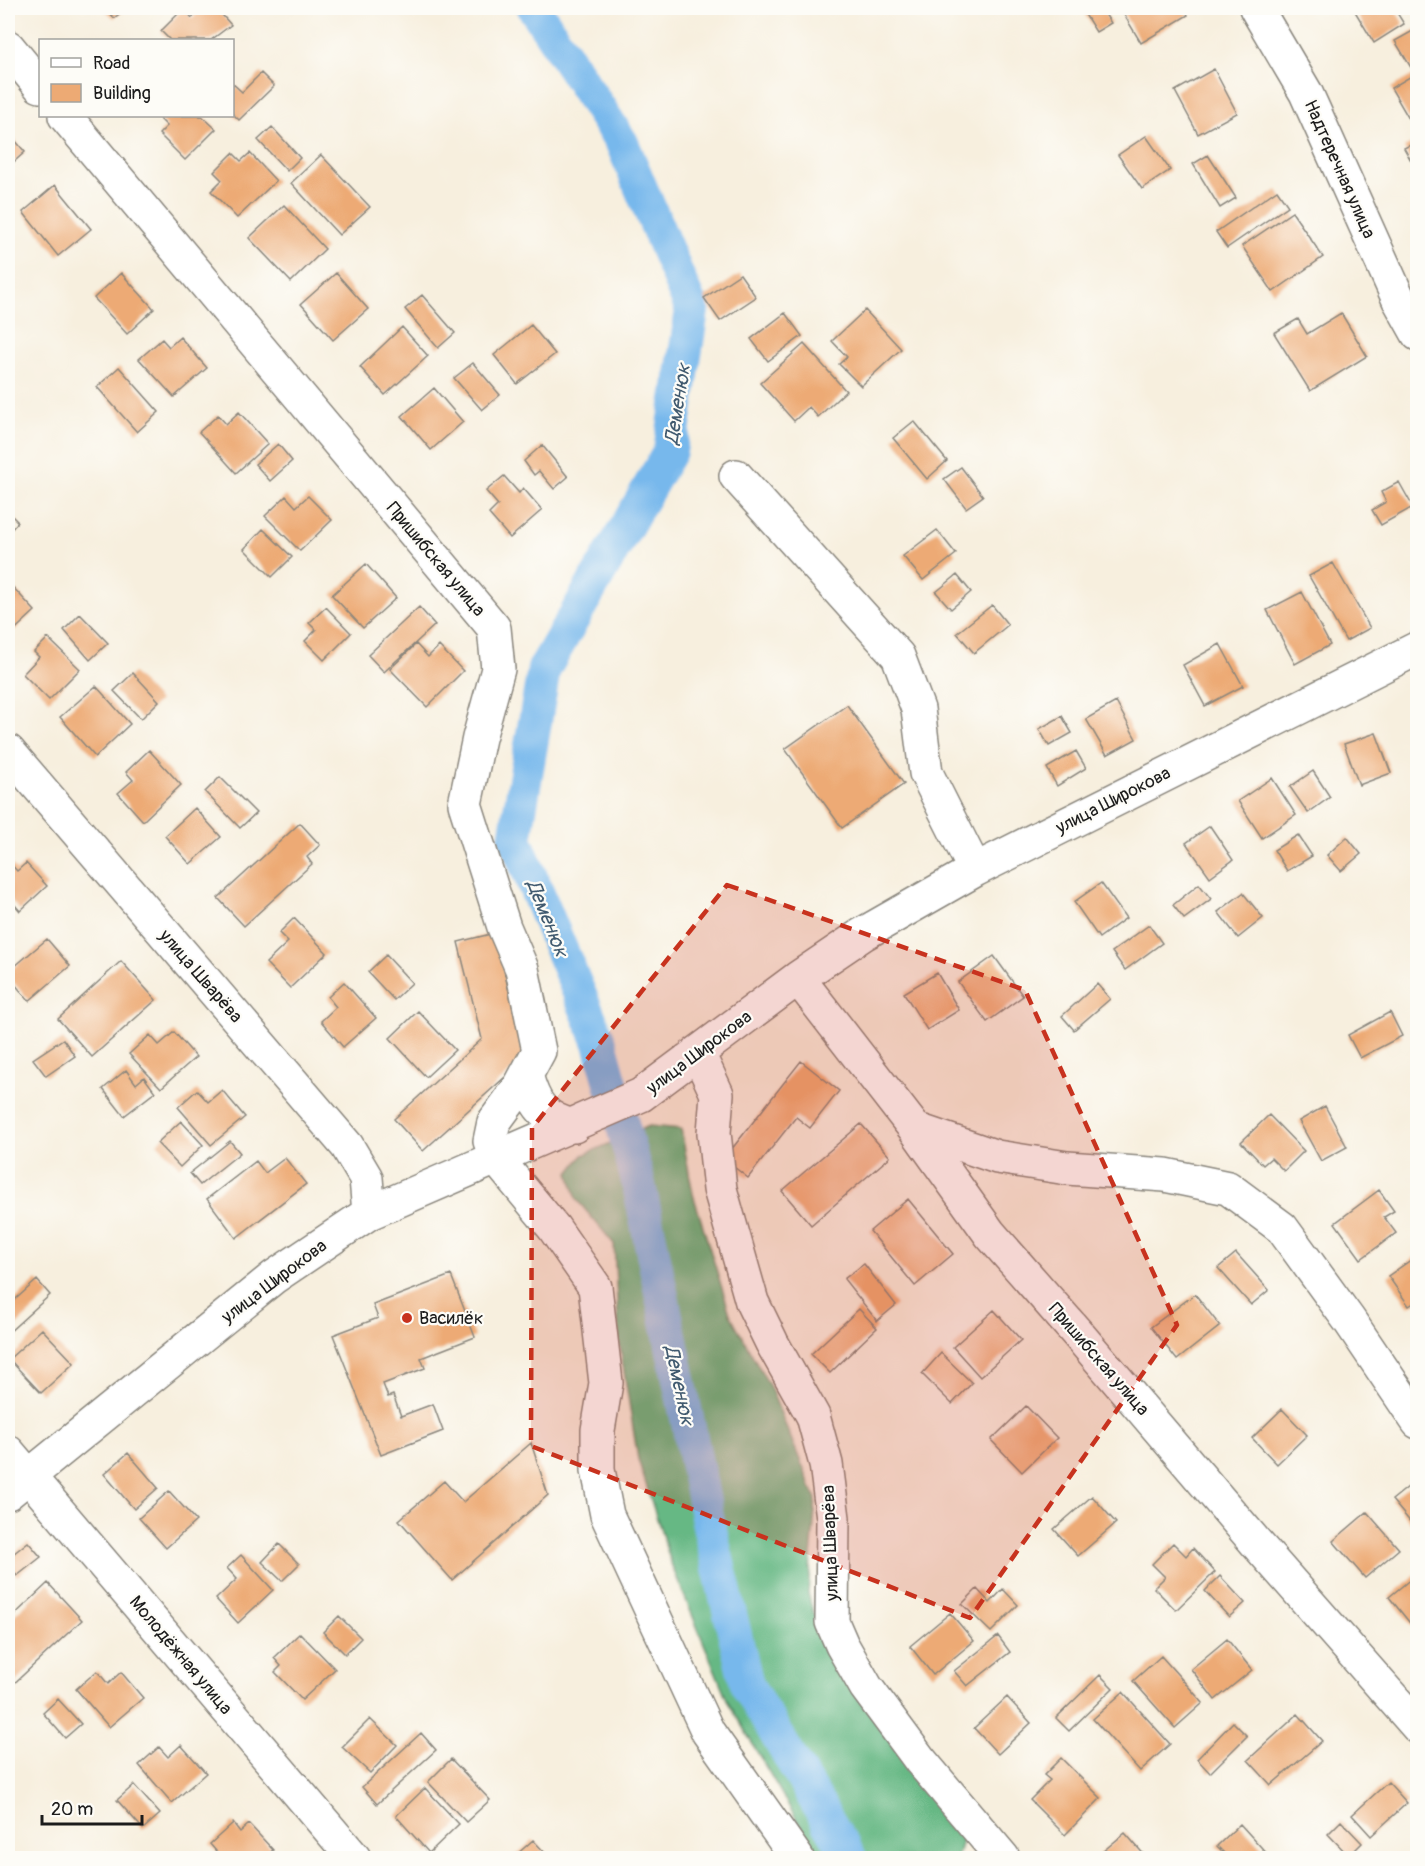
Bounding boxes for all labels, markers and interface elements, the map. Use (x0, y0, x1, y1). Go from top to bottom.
legend (39, 39, 234, 117)
text: Road (93, 52, 130, 75)
text: Building (93, 82, 151, 105)
street label: Надтеречная улица (1299, 96, 1380, 242)
water label: Деменюк (659, 361, 696, 447)
street label: Пришибская улица (381, 497, 490, 621)
street label: улица Широкова (1051, 762, 1174, 840)
water label: Деменюк (520, 875, 575, 962)
street label: улица Шварёва (153, 924, 247, 1028)
street label: улица Широкова (641, 1005, 756, 1100)
street label: улица Широкова (216, 1234, 331, 1329)
street label: Пришибская улица (1043, 1298, 1154, 1421)
place label: Василёк (419, 1307, 483, 1330)
marker: Василёк (400, 1311, 414, 1325)
water label: Деменюк (659, 1342, 700, 1429)
street label: улица Шварёва (817, 1485, 844, 1602)
street label: Молодёжная улица (124, 1591, 237, 1720)
scale bar (42, 1788, 142, 1826)
text: 20 m (51, 1798, 93, 1821)

